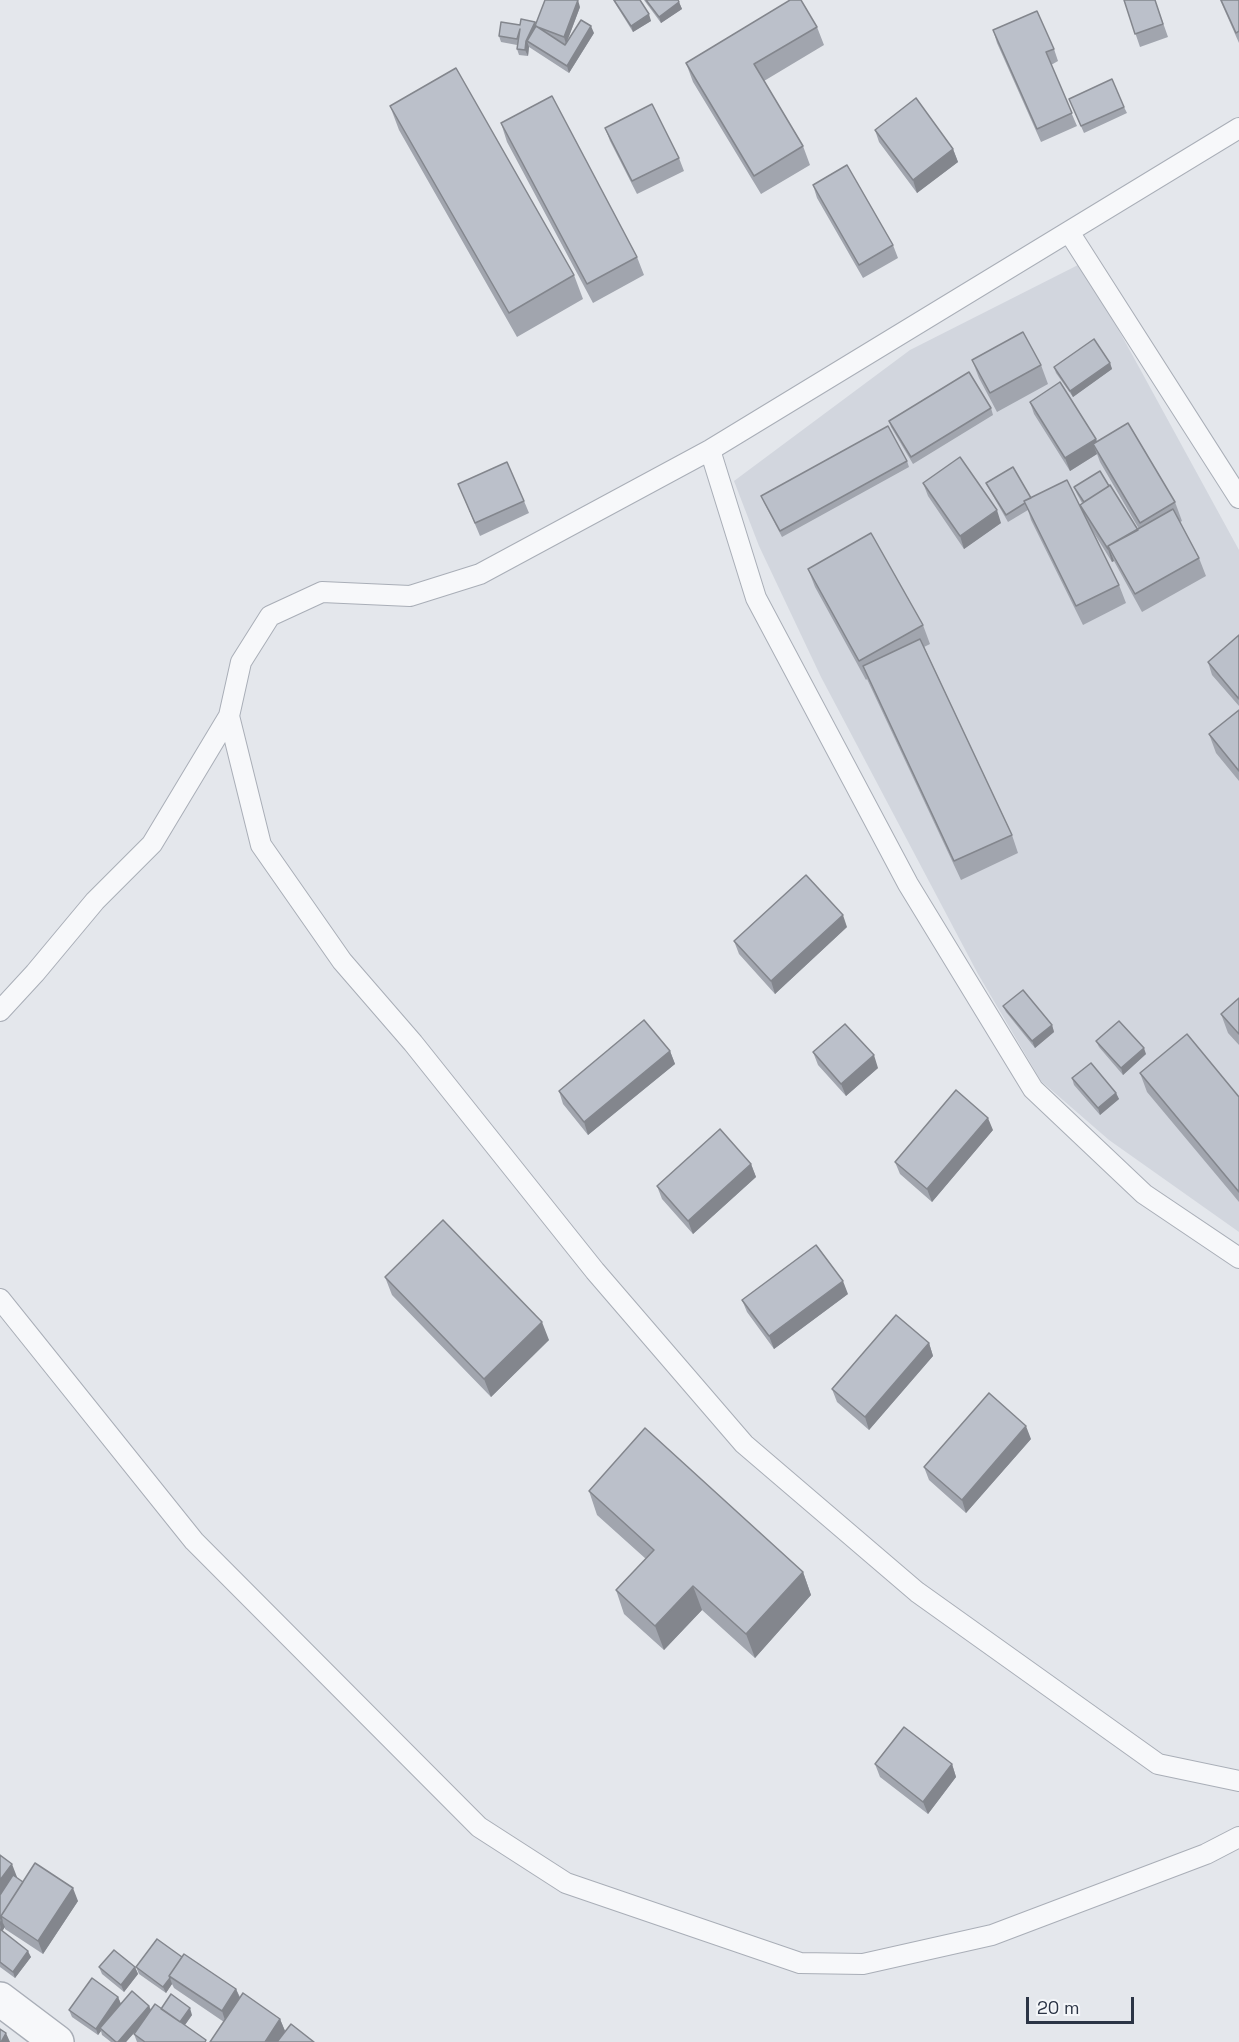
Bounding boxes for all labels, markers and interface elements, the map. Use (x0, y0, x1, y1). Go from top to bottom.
scale bar (1029, 1985, 1137, 2023)
text: 20 m (1037, 1996, 1080, 2019)

